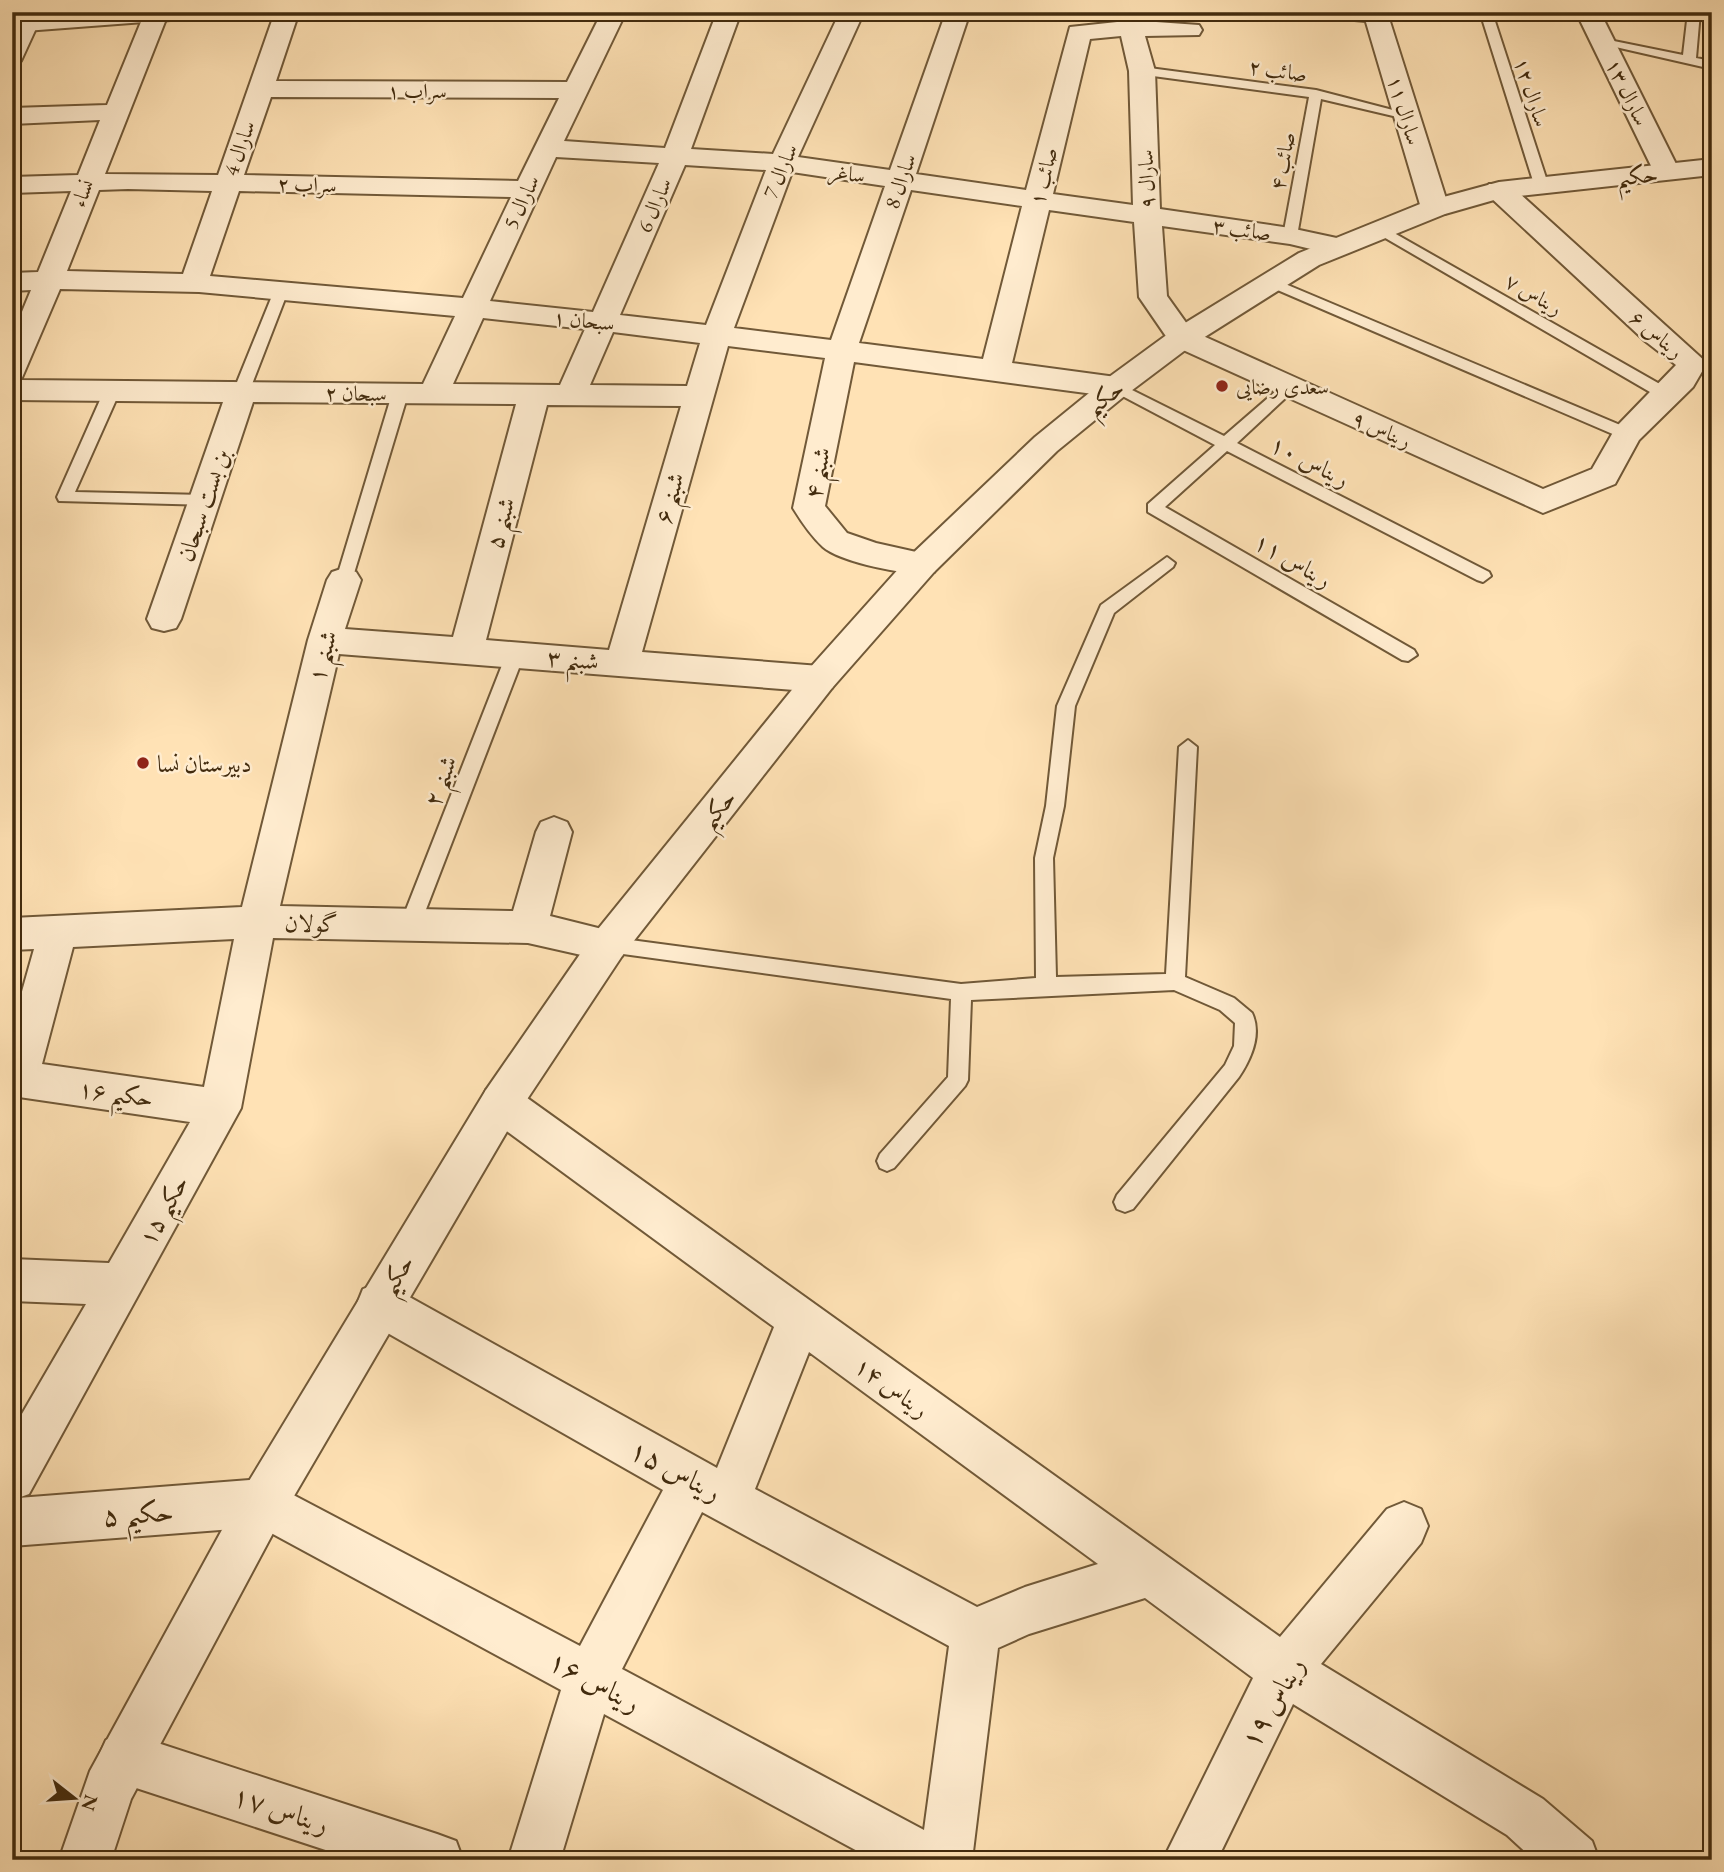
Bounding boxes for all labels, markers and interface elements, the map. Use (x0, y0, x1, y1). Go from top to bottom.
street label: صائب ۲ (1247, 53, 1309, 87)
street label: سارال ۱۲ (1508, 54, 1556, 130)
street label: سارال ۱۳ (1600, 54, 1656, 130)
street label: سارال ۱۱ (1382, 72, 1428, 148)
street label: سراب ۱ (387, 77, 447, 105)
street label: سارال 4 (217, 117, 261, 179)
street label: صائب ۴ (1263, 130, 1301, 192)
street label: سارال 7 (757, 140, 803, 202)
street label: صائب ۱ (1023, 144, 1063, 208)
street label: سارال ۹ (1131, 149, 1161, 209)
street label: سارال 8 (878, 150, 922, 212)
street label: ساغر (827, 157, 867, 191)
street label: حکیم (1614, 157, 1661, 202)
street label: سراب ۲ (277, 170, 337, 199)
street label: سارال 5 (497, 171, 545, 233)
street label: سارال 6 (631, 174, 677, 236)
street label: نساء (64, 175, 100, 211)
street label: صائب ۳ (1211, 212, 1273, 246)
street label: ریناس ۷ (1500, 267, 1568, 321)
street label: سبحان ۱ (552, 303, 616, 337)
street label: ریناس ۶ (1625, 304, 1689, 364)
street label: حکیم (1078, 372, 1136, 429)
place label: سعدی رضایی (1236, 373, 1329, 401)
marker: سعدی رضایی (1214, 378, 1230, 394)
street label: سبحان ۲ (325, 379, 387, 407)
street label: ریناس ۹ (1348, 404, 1416, 454)
street label: ریناس ۱۰ (1265, 428, 1355, 494)
street label: بن بست سبحان (169, 444, 237, 566)
street label: شبنم ۴ (797, 445, 846, 503)
street label: شبنم ۶ (647, 469, 700, 530)
street label: شبنم ۵ (478, 494, 530, 554)
street label: ریناس ۱۱ (1248, 525, 1338, 595)
street label: شبنم ۱ (300, 627, 352, 687)
street label: شبنم ۳ (545, 641, 600, 686)
place label: دبیرستان نسا (157, 748, 252, 779)
street label: شبنم ۲ (416, 751, 472, 814)
marker: دبیرستان نسا (135, 755, 151, 771)
street label: حکیم (692, 783, 749, 841)
street label: گولان (284, 907, 338, 939)
street label: حکیم ۱۶ (75, 1072, 155, 1122)
street label: حکیم ۱۵ (131, 1170, 203, 1255)
street label: حکیم (372, 1249, 428, 1306)
street label: ریناس ۱۴ (849, 1350, 935, 1424)
street label: ریناس ۱۵ (624, 1431, 728, 1509)
street label: حکیم ۵ (101, 1493, 175, 1543)
street label: ریناس ۱۶ (543, 1642, 647, 1720)
street label: ریناس ۱۹ (1232, 1650, 1312, 1754)
north arrow (38, 1764, 108, 1834)
street label: ریناس ۱۷ (228, 1777, 334, 1841)
text: N (75, 1792, 104, 1814)

